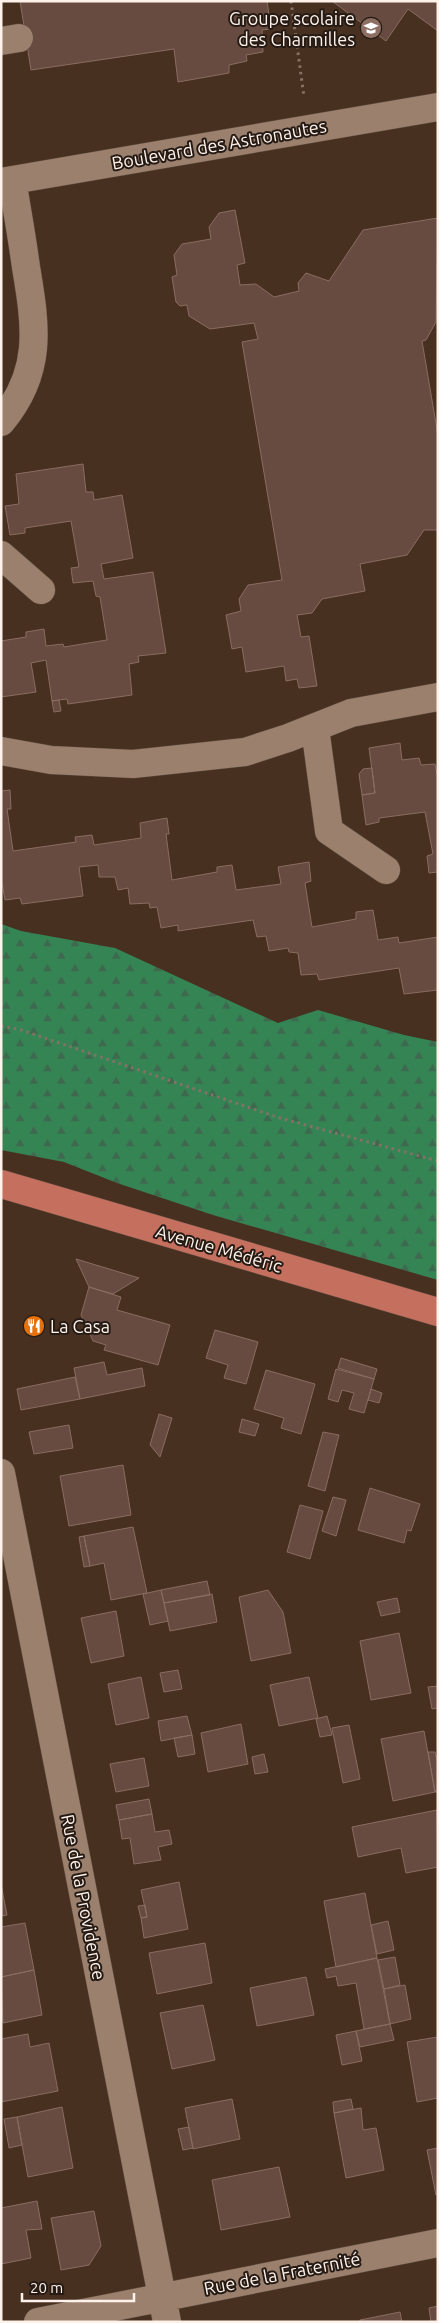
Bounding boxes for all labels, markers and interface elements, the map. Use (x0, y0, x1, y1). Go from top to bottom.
place label: Groupe scolaire des Charmilles (229, 8, 355, 49)
school or university icon: Groupe scolaire des Charmilles (359, 16, 383, 40)
street label: Boulevard des Astronautes (110, 115, 328, 173)
street label: Avenue Médéric (154, 1220, 284, 1276)
restaurant icon: La Casa (22, 1314, 46, 1338)
place label: La Casa (50, 1316, 110, 1336)
street label: Rue de la Providence (58, 1812, 110, 1982)
street label: Rue de la Fraternité (202, 2248, 362, 2298)
scale bar (22, 2270, 135, 2302)
text: 20 m (30, 2279, 63, 2296)

